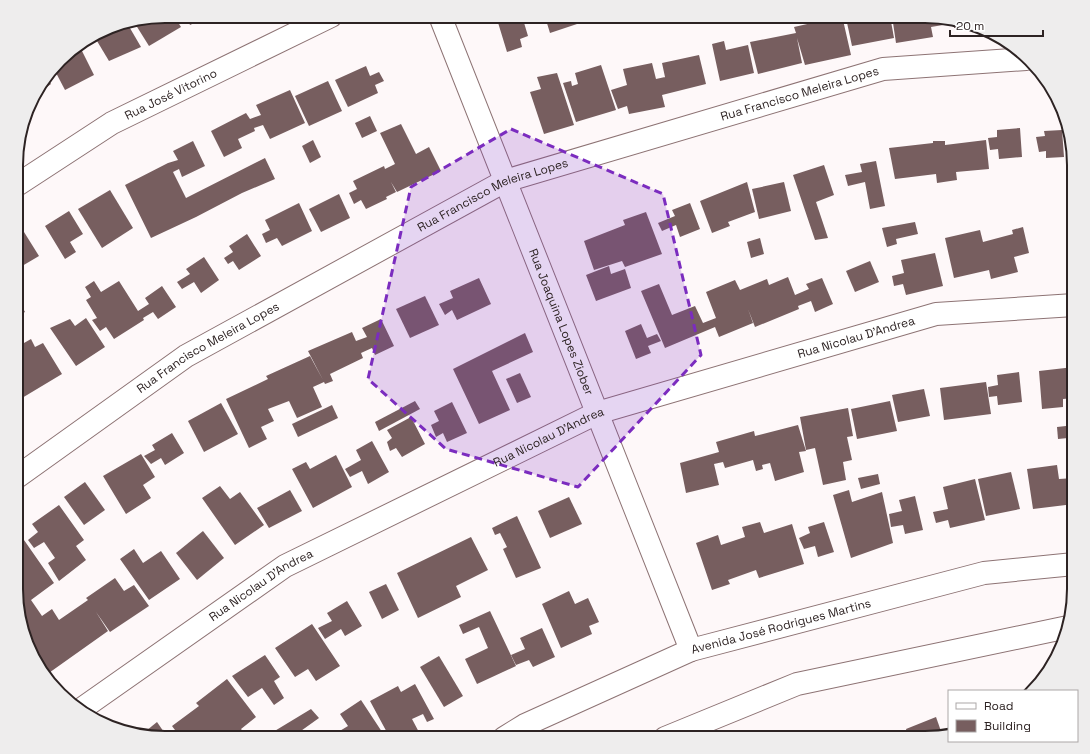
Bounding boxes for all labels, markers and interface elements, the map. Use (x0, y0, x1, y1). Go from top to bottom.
scale bar (950, 12, 1043, 38)
text: 20 m (956, 18, 984, 34)
street label: Rua Francisco Meleira Lopes (719, 63, 881, 125)
street label: Rua José Vitorino (122, 65, 220, 124)
street label: Rua Francisco Meleira Lopes (415, 155, 570, 236)
street label: Rua Joaquina Lopes Ziober (525, 246, 597, 398)
street label: Rua Francisco Meleira Lopes (133, 298, 282, 397)
street label: Rua Nicolau D'Andrea (796, 313, 917, 362)
street label: Rua Nicolau D'Andrea (490, 403, 606, 471)
street label: Rua Nicolau D'Andrea (206, 545, 316, 625)
street label: Avenida José Rodrigues Martins (689, 595, 873, 658)
legend (948, 690, 1078, 742)
text: Road (984, 698, 1013, 714)
text: Building (984, 718, 1031, 734)

